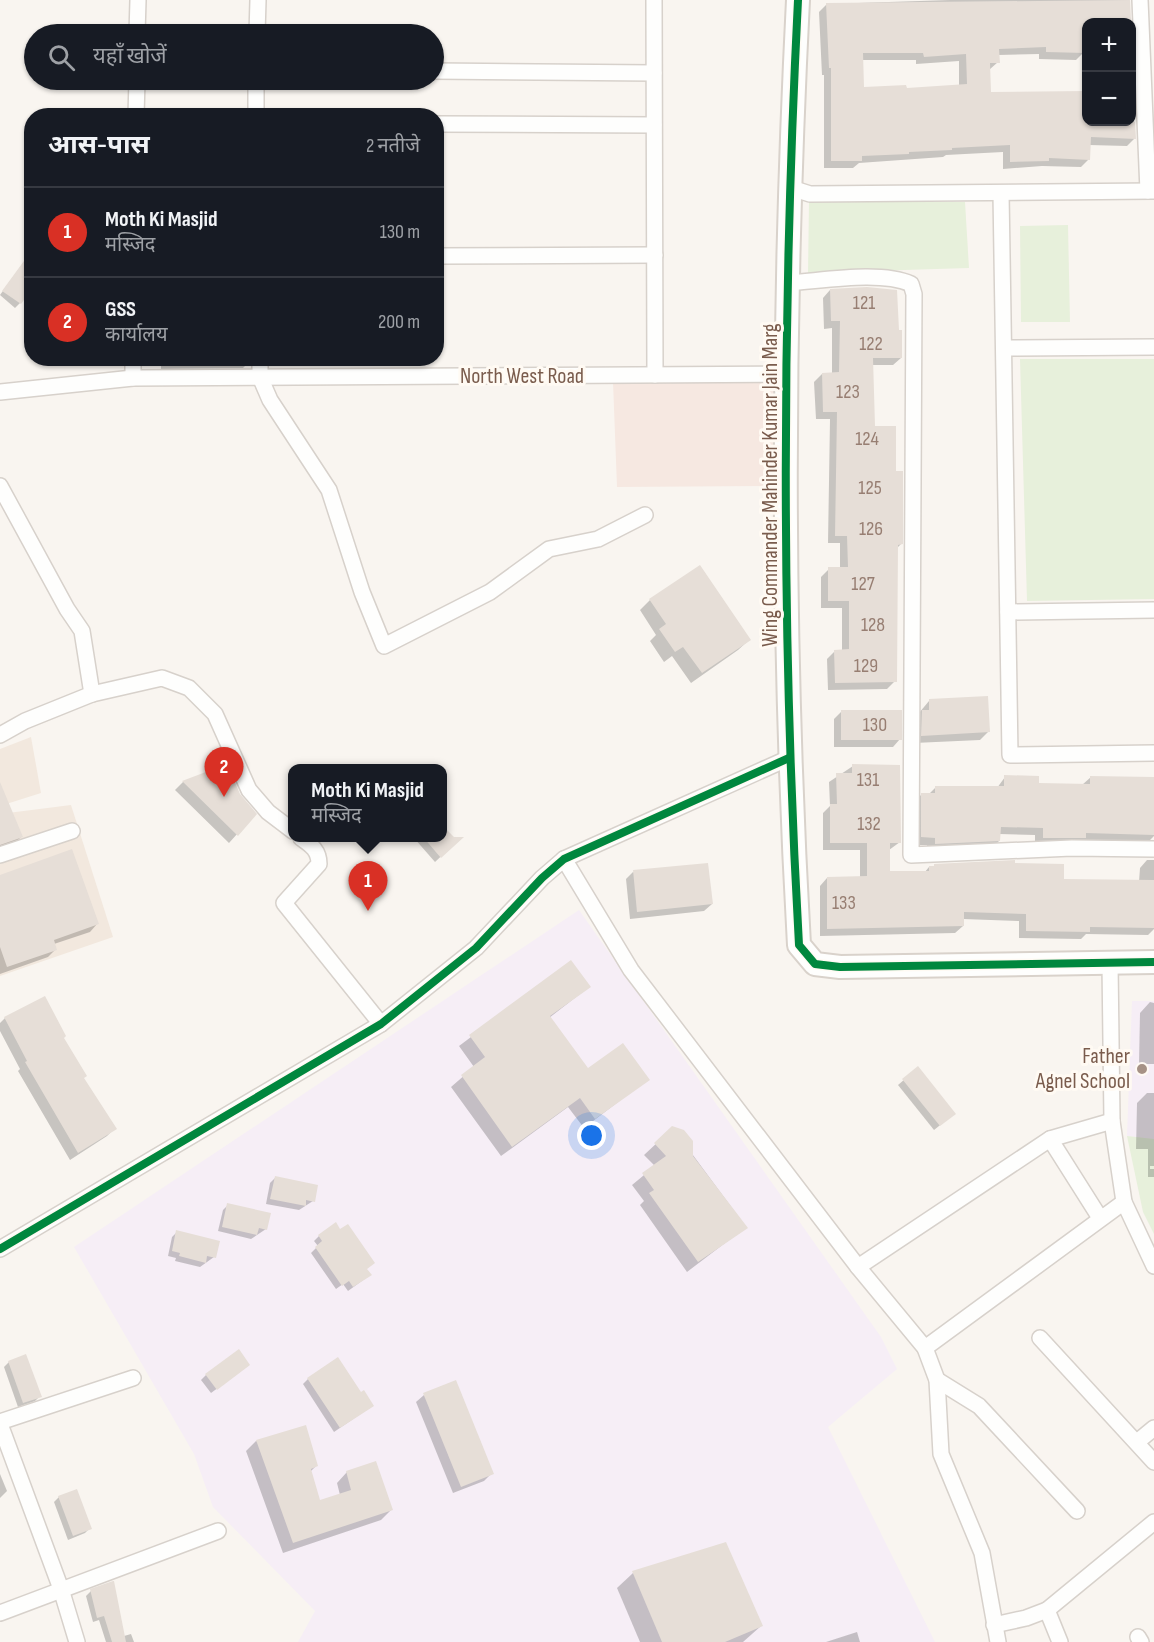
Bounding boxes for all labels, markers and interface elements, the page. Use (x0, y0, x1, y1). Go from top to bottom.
map controls (1082, 18, 1136, 126)
button: + (1082, 18, 1136, 72)
search box (24, 24, 444, 90)
icon: search (45, 41, 78, 74)
text: यहाँ खोजें (93, 43, 167, 70)
button: − (1082, 72, 1136, 126)
text: आस-पास (48, 130, 150, 161)
text: 2 नतीजे (366, 134, 420, 158)
text: Moth Ki Masjid (105, 206, 218, 233)
text: 1 (64, 220, 71, 244)
text: 130 m (380, 220, 420, 244)
text: मस्जिद (105, 233, 155, 257)
house number: 121 (853, 291, 875, 315)
text: GSS (105, 296, 136, 323)
text: 2 (63, 310, 72, 334)
text: 200 m (378, 310, 420, 334)
text: कार्यालय (105, 323, 167, 347)
street label: Wing Commander Mahinder Kumar Jain Marg (757, 323, 784, 647)
house number: 122 (859, 332, 883, 356)
street label: North West Road (460, 363, 584, 390)
house number: 123 (836, 380, 860, 404)
house number: 124 (855, 427, 879, 451)
house number: 125 (858, 476, 882, 500)
house number: 126 (859, 517, 883, 541)
house number: 127 (851, 572, 875, 596)
house number: 128 (861, 613, 885, 637)
house number: 129 (854, 654, 878, 678)
house number: 130 (863, 713, 887, 737)
pin: 2 (204, 748, 244, 797)
popup (288, 764, 447, 842)
house number: 131 (857, 768, 879, 792)
text: Moth Ki Masjid (311, 777, 424, 804)
text: मस्जिद (311, 804, 362, 828)
house number: 132 (857, 812, 881, 836)
pin: 1 (348, 862, 388, 911)
house number: 133 (832, 891, 856, 915)
place label: Father Agnel School (1035, 1043, 1130, 1095)
marker: Father Agnel School (1135, 1062, 1149, 1076)
your location (577, 1121, 606, 1150)

